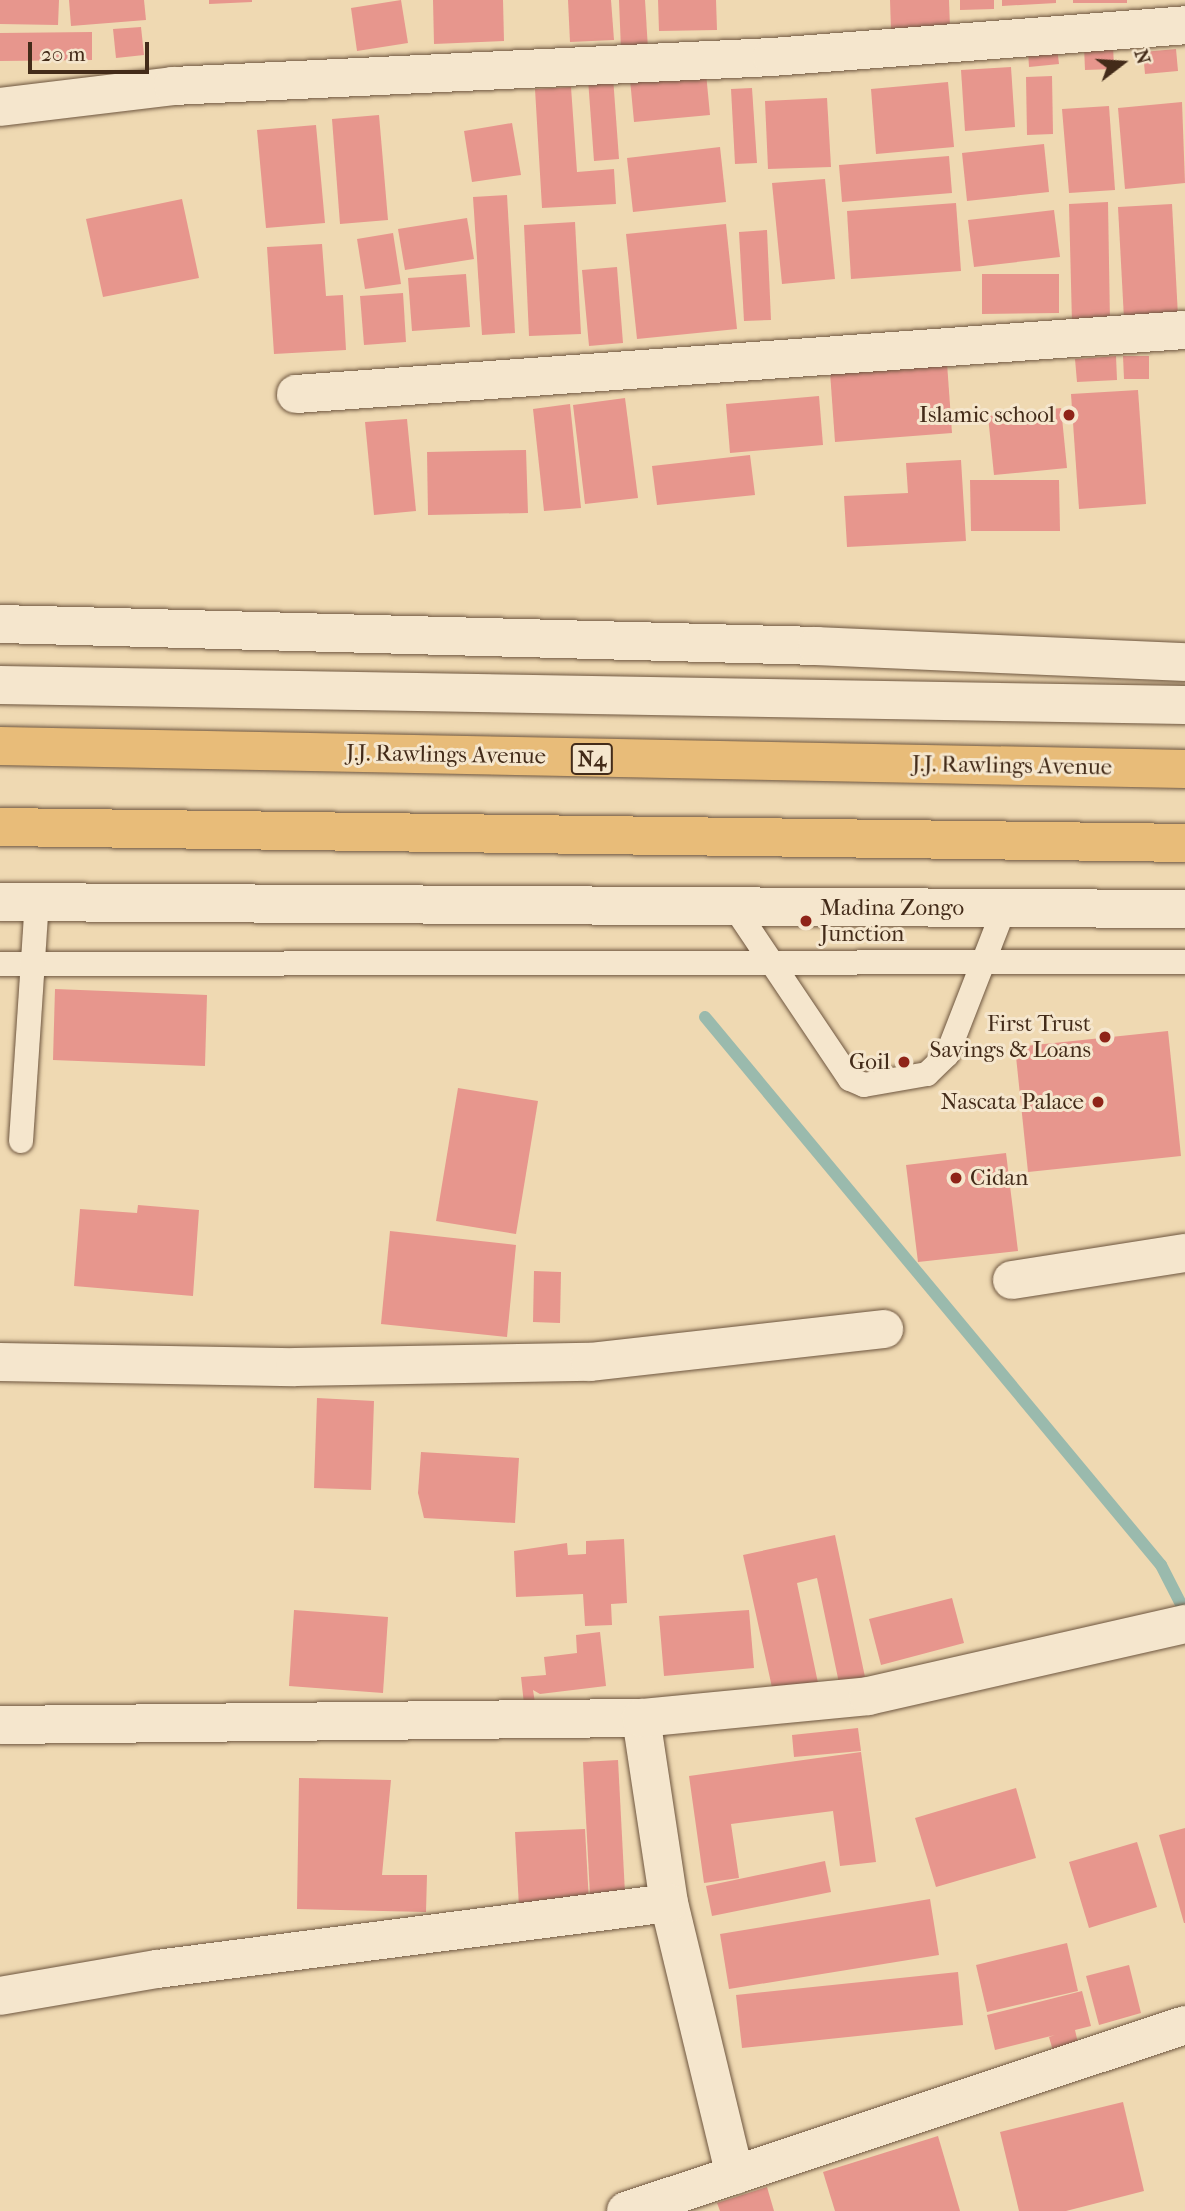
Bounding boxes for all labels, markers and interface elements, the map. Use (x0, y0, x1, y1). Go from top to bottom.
scale bar (32, 28, 152, 72)
north arrow (1087, 28, 1157, 98)
text: 20 m (41, 42, 85, 66)
text: N (1129, 47, 1155, 67)
place label: Islamic school (919, 401, 1055, 429)
marker: Islamic school (1061, 407, 1077, 423)
street label: J.J. Rawlings Avenue (346, 739, 546, 771)
road number: N4 (569, 742, 615, 776)
street label: J.J. Rawlings Avenue (912, 750, 1112, 782)
place label: Madina Zongo Junction (820, 894, 964, 948)
marker: Madina Zongo Junction (798, 913, 814, 929)
place label: First Trust Savings & Loans (930, 1010, 1091, 1064)
marker: First Trust Savings & Loans (1097, 1029, 1113, 1045)
place label: Goil (849, 1048, 890, 1076)
marker: Goil (896, 1054, 912, 1070)
place label: Nascata Palace (941, 1088, 1084, 1116)
marker: Nascata Palace (1090, 1094, 1106, 1110)
place label: Cidan (970, 1164, 1028, 1192)
marker: Cidan (948, 1170, 964, 1186)

